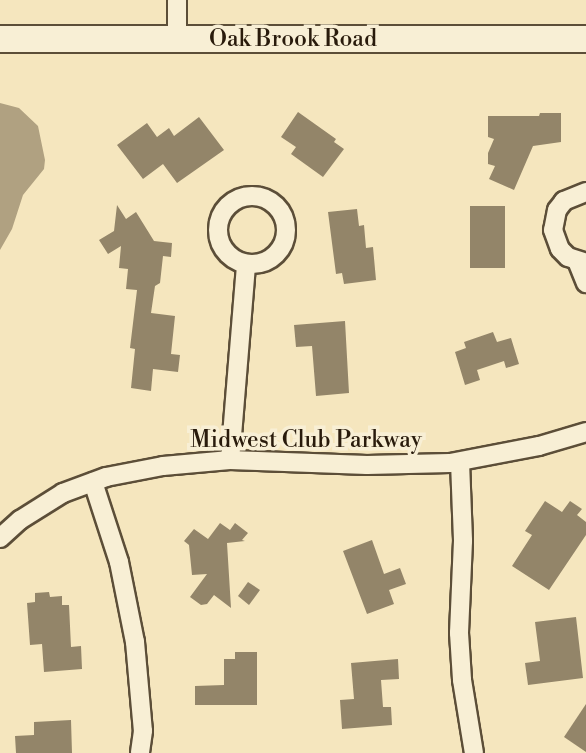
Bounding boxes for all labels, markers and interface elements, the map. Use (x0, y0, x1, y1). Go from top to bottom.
street label: Oak Brook Road (209, 25, 377, 53)
street label: Midwest Club Parkway (190, 426, 422, 454)

